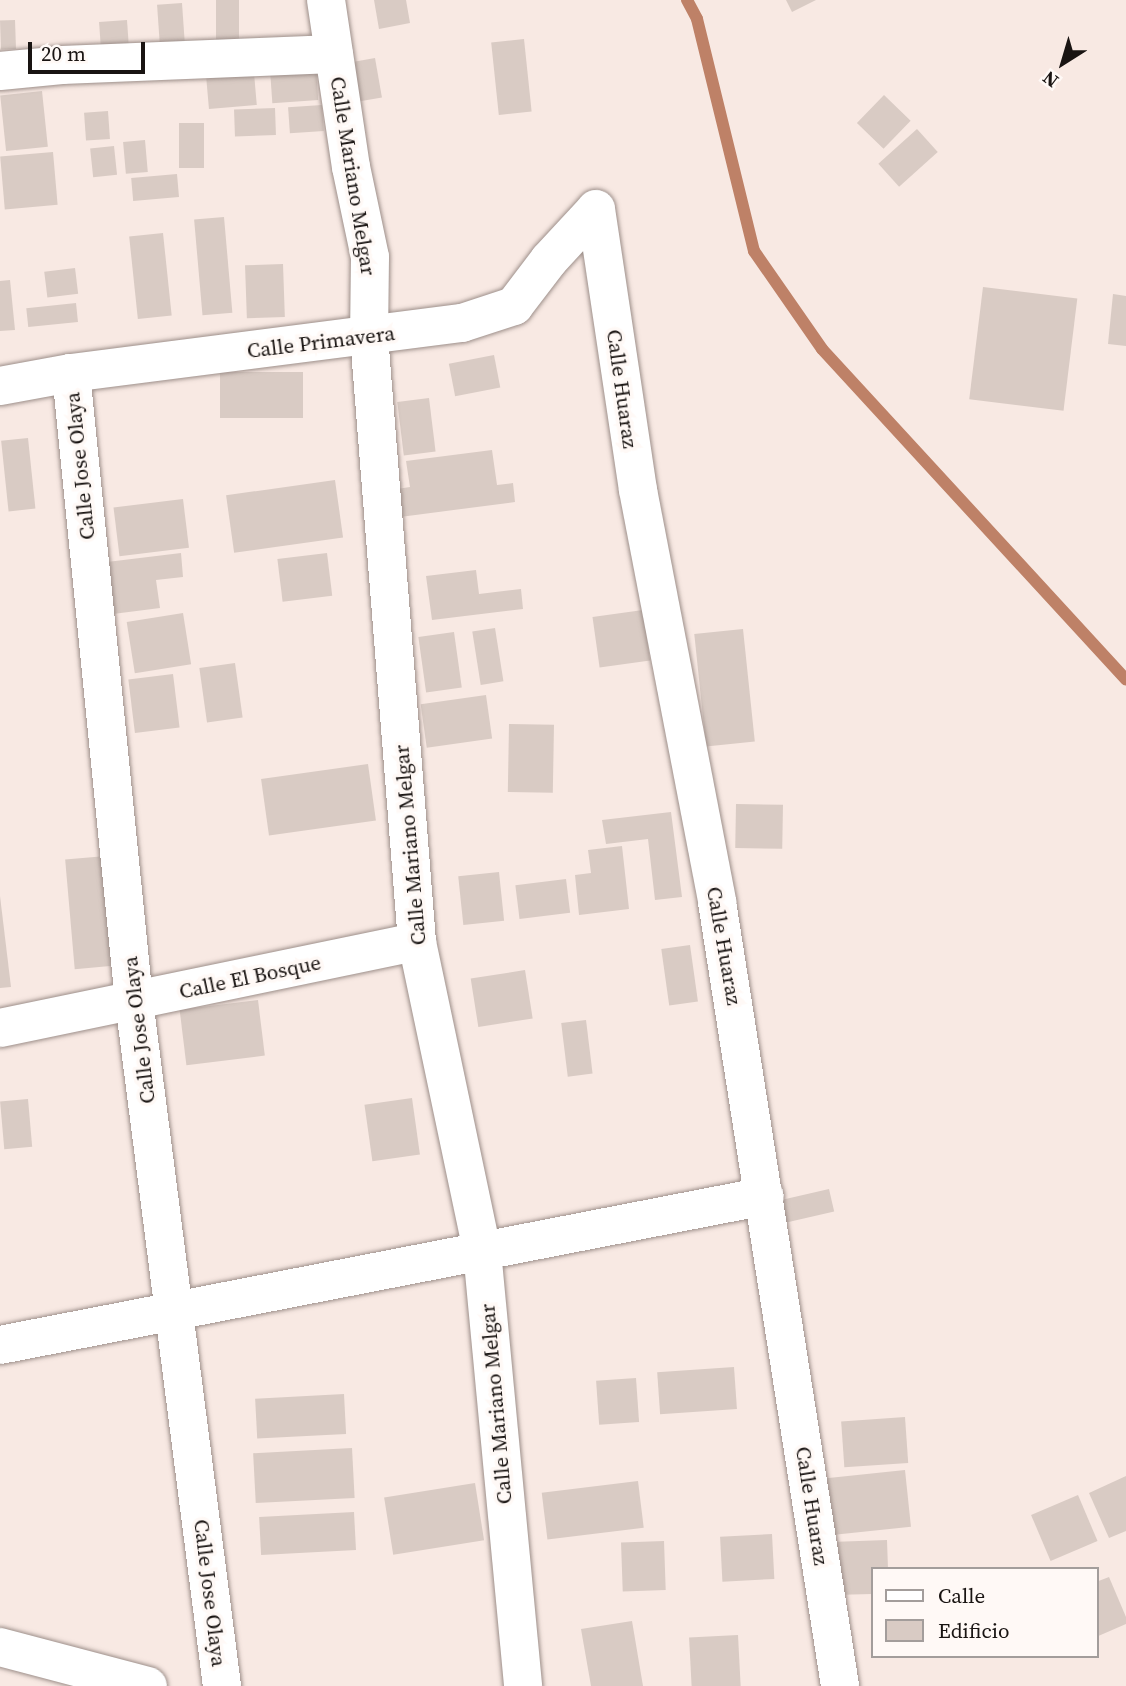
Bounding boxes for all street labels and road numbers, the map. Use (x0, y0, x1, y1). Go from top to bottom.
street label: Calle Mariano Melgar (325, 75, 381, 277)
street label: Calle Primavera (246, 320, 396, 364)
street label: Calle Huaraz (601, 328, 643, 450)
street label: Calle Jose Olaya (60, 391, 100, 541)
street label: Calle Mariano Melgar (389, 744, 431, 946)
street label: Calle Huaraz (701, 885, 747, 1007)
street label: Calle El Bosque (177, 950, 323, 1004)
street label: Calle Jose Olaya (117, 955, 161, 1105)
street label: Calle Mariano Melgar (475, 1303, 517, 1505)
street label: Calle Huaraz (790, 1445, 834, 1567)
street label: Calle Jose Olaya (188, 1518, 232, 1668)

